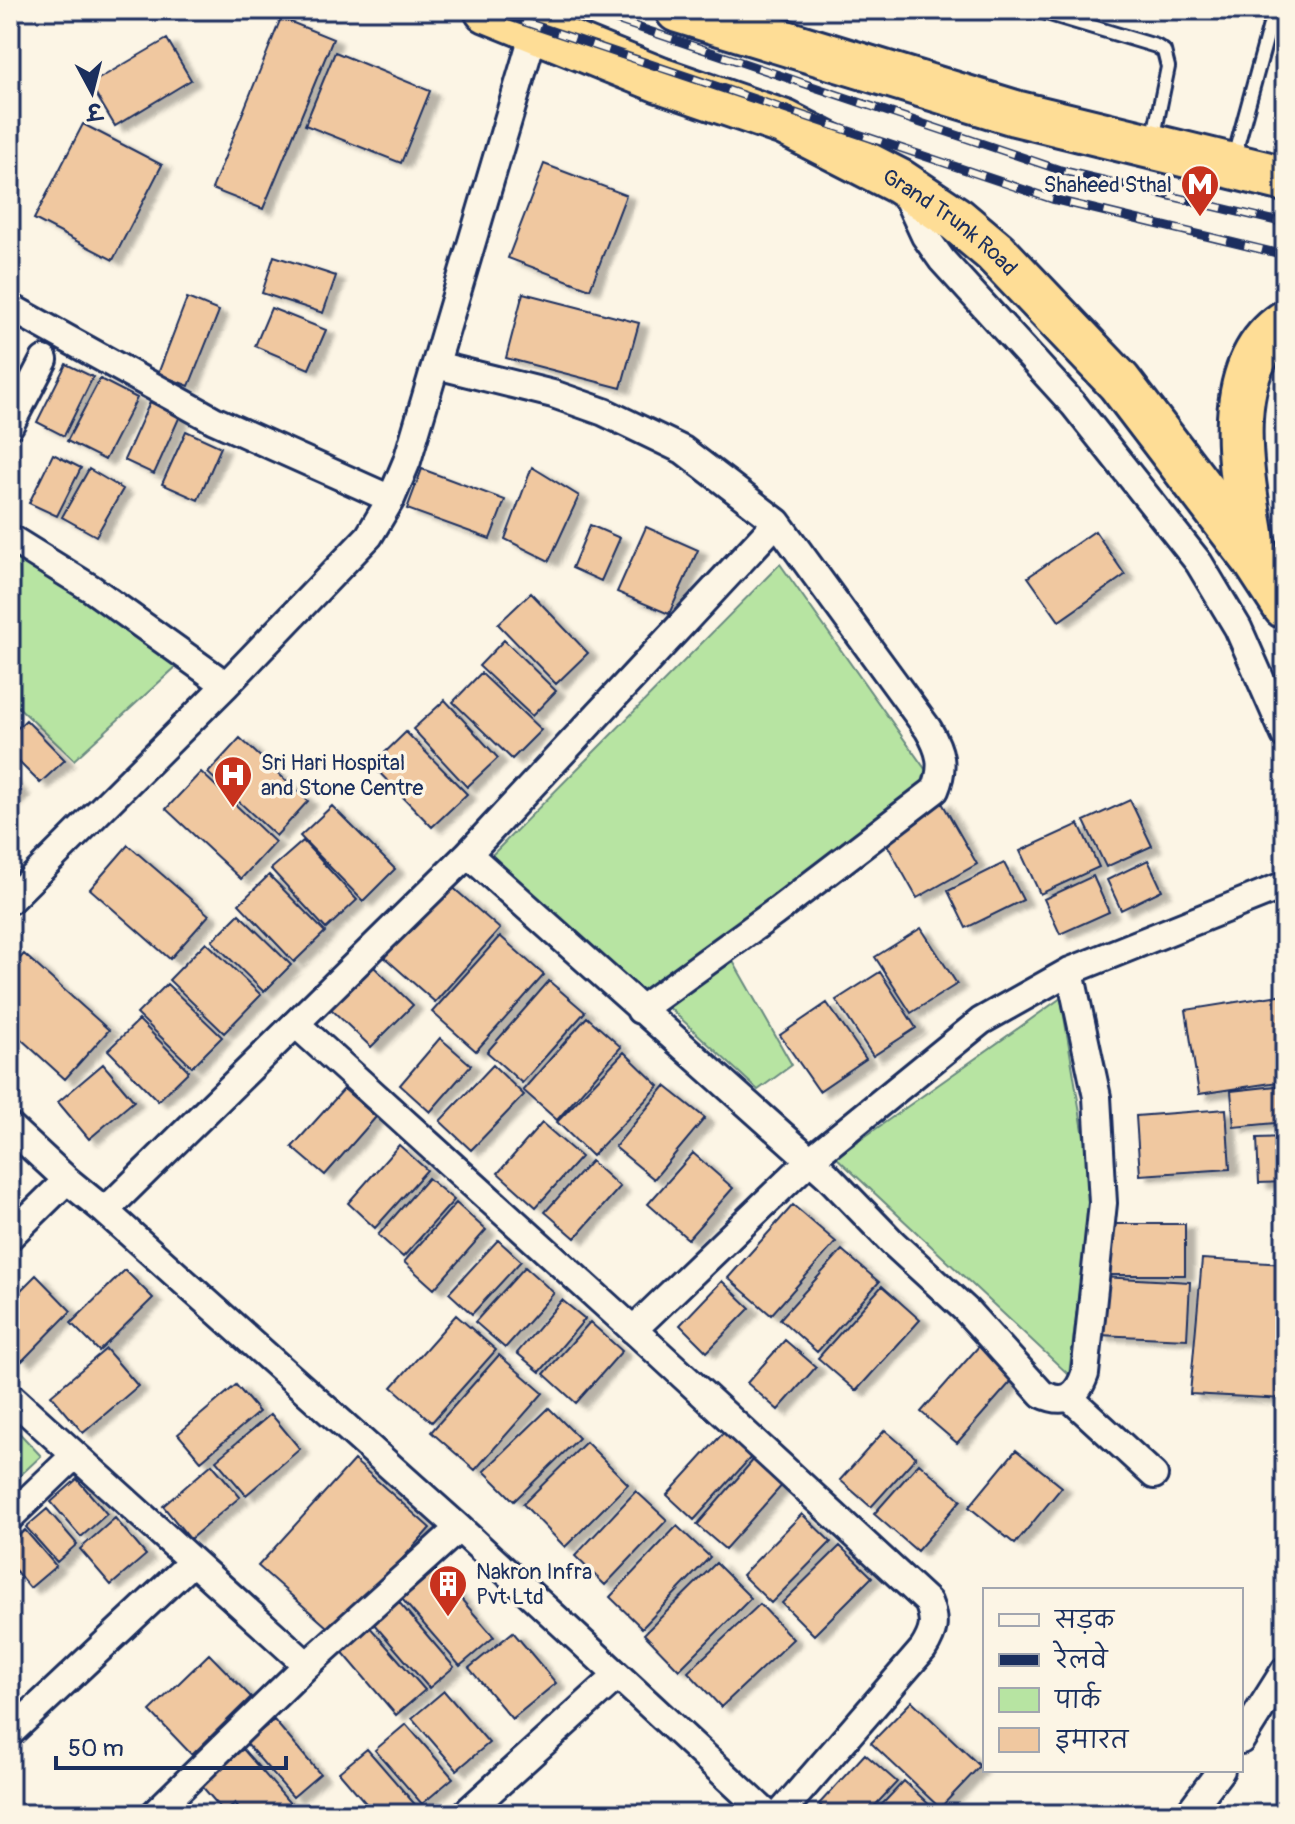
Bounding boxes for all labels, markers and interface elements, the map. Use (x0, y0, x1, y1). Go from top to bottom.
north arrow (52, 52, 132, 132)
text: उ (83, 96, 105, 126)
street label: Grand Trunk Road (878, 163, 1023, 282)
metro station icon: Shaheed Sthal (1179, 163, 1221, 218)
place label: Shaheed Sthal (1044, 171, 1172, 199)
place label: Sri Hari Hospital and Stone Centre (261, 749, 423, 802)
hospital icon: Sri Hari Hospital and Stone Centre (212, 754, 254, 809)
place label: Nakron Infra Pvt Ltd (476, 1558, 592, 1611)
building icon: Nakron Infra Pvt Ltd (427, 1563, 469, 1618)
legend (983, 1588, 1243, 1772)
text: सड़क (1053, 1606, 1116, 1635)
text: रेलवे (1052, 1640, 1109, 1675)
text: पार्क (1053, 1681, 1102, 1715)
scale bar (56, 1720, 286, 1770)
text: इमारत (1055, 1726, 1130, 1755)
text: 50 m (68, 1734, 124, 1763)

